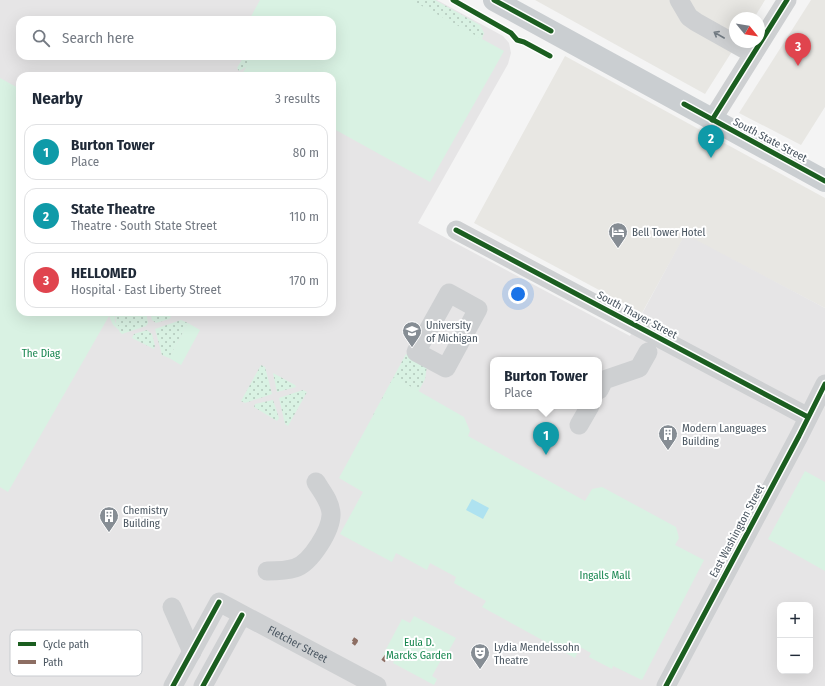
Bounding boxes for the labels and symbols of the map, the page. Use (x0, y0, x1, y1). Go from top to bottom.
north arrow (729, 12, 765, 48)
one-way arrow (713, 31, 725, 39)
pin: 3 (785, 33, 811, 66)
street label: South State Street (731, 115, 810, 165)
pin: 2 (698, 125, 724, 158)
hotel icon: Bell Tower Hotel (607, 221, 629, 249)
place label: Bell Tower Hotel (632, 226, 705, 239)
your location (508, 284, 528, 304)
street label: South Thayer Street (595, 288, 680, 342)
place label: University of Michigan (426, 319, 478, 345)
school or university icon: University of Michigan (401, 320, 423, 348)
park label: The Diag (22, 347, 61, 360)
pin: 1 (533, 422, 559, 455)
place label: Modern Languages Building (682, 422, 767, 448)
building icon: Modern Languages Building (657, 423, 679, 451)
street label: East Washington Street (707, 482, 767, 580)
place label: Chemistry Building (123, 504, 168, 530)
building icon: Chemistry Building (98, 505, 120, 533)
park label: Ingalls Mall (580, 569, 631, 582)
street label: Fletcher Street (266, 623, 330, 665)
legend (10, 630, 142, 676)
park label: Eula D. Marcks Garden (386, 636, 452, 662)
text: Cycle path (43, 638, 89, 651)
place label: Lydia Mendelssohn Theatre (494, 641, 580, 667)
theatre icon: Lydia Mendelssohn Theatre (469, 642, 491, 670)
text: Path (43, 656, 63, 669)

